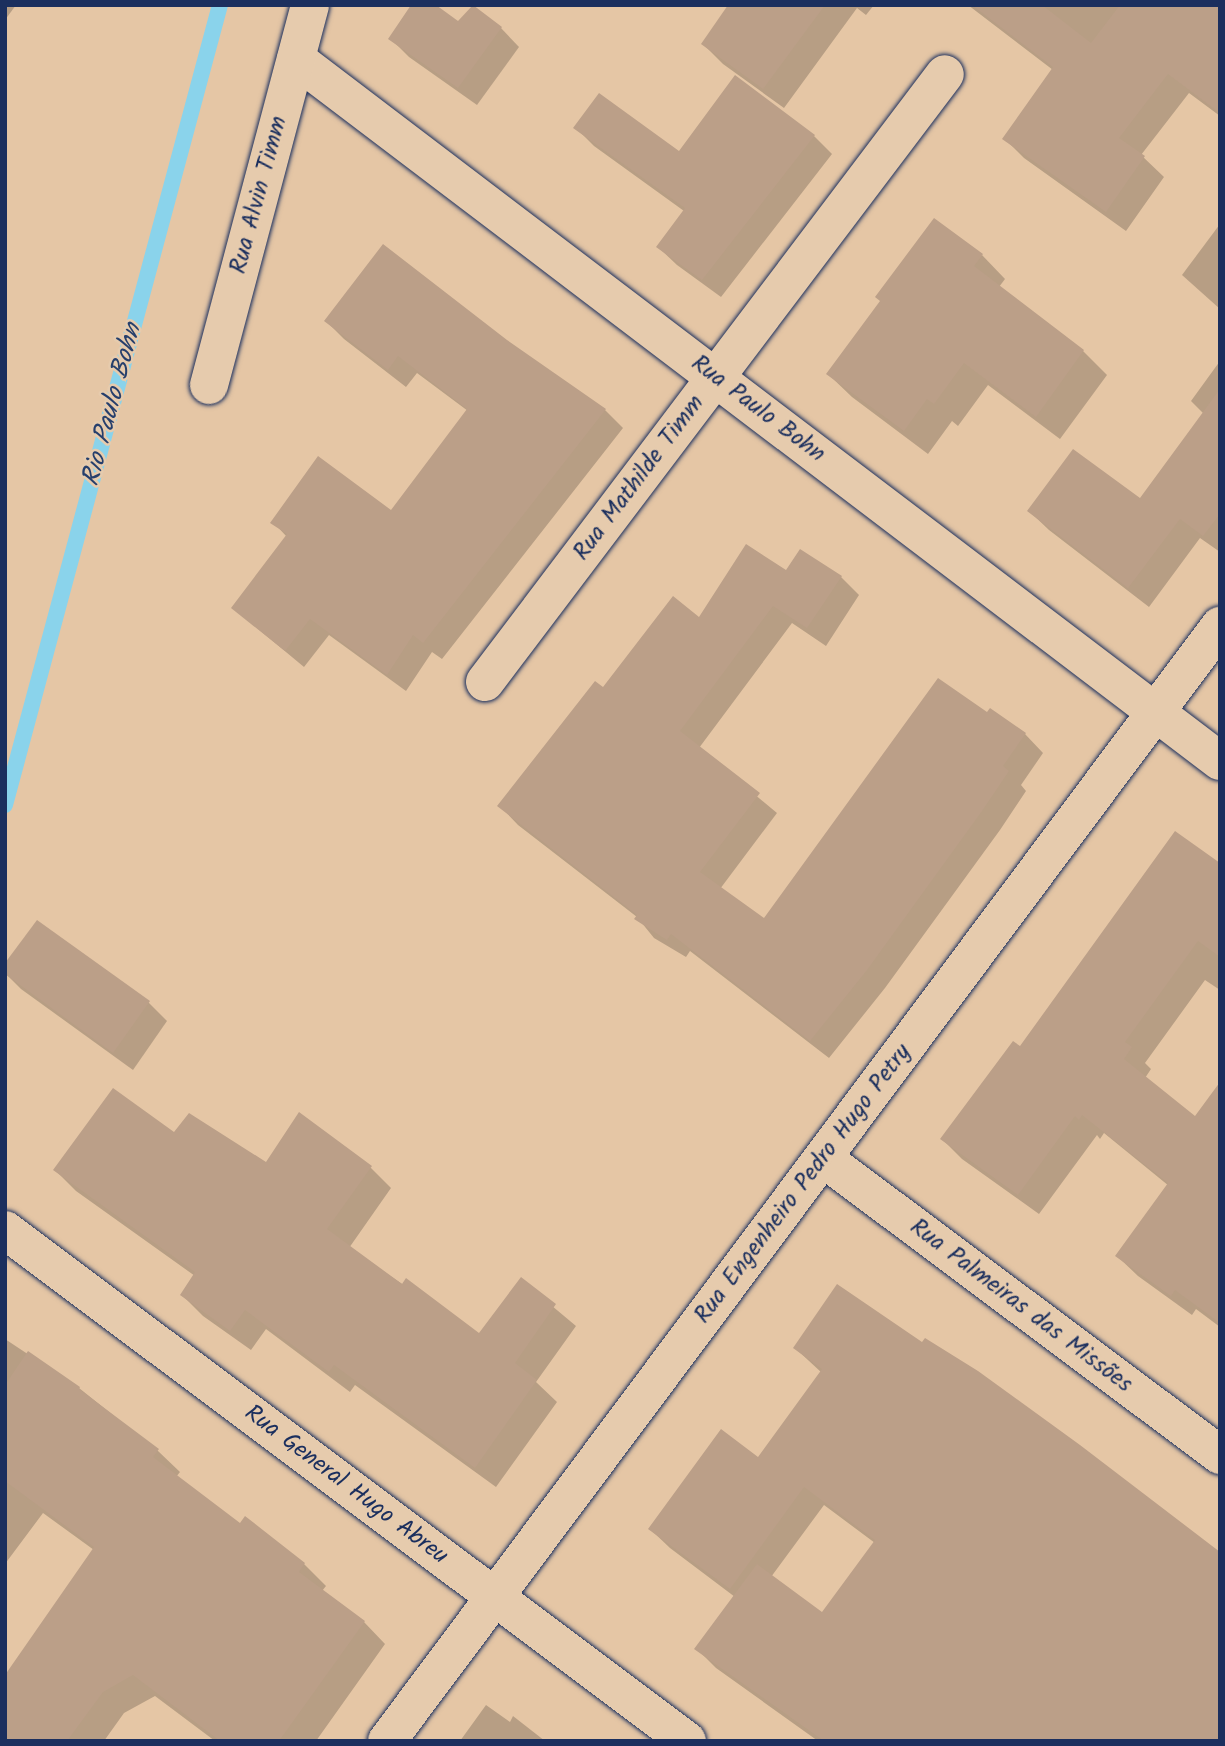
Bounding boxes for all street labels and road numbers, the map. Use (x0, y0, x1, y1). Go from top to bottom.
street label: Rua Alvin Timm (224, 113, 294, 277)
street label: Rua Paulo Bohn (685, 349, 831, 469)
street label: Rua Mathilde Timm (567, 390, 711, 566)
street label: Rua Engenheiro Pedro Hugo Petry (689, 1039, 917, 1329)
street label: Rua Palmeiras das Missões (904, 1213, 1138, 1399)
street label: Rua General Hugo Abreu (239, 1399, 453, 1571)

